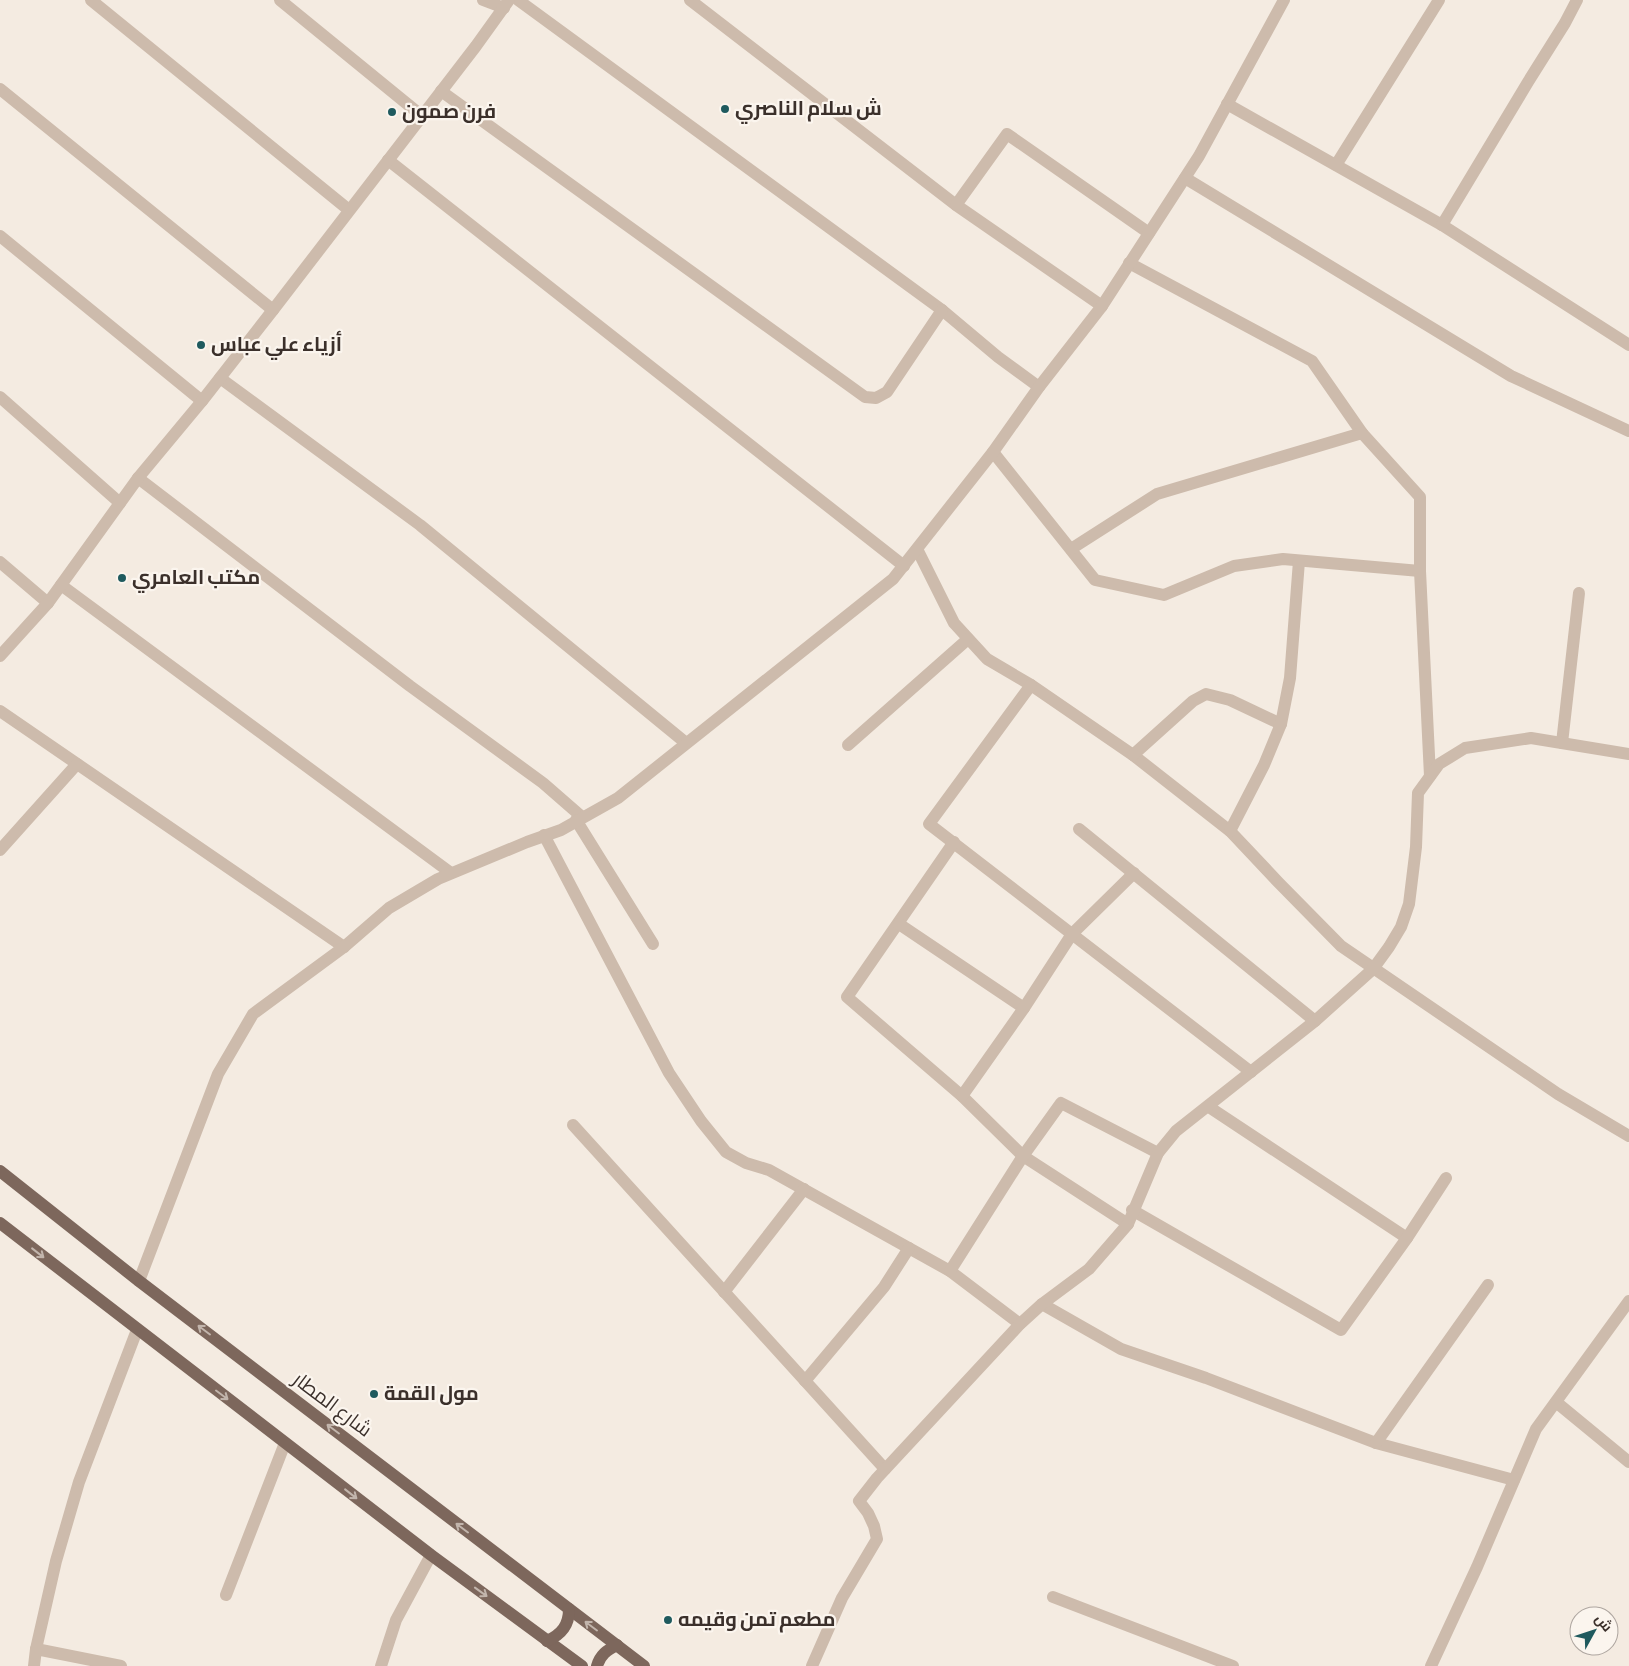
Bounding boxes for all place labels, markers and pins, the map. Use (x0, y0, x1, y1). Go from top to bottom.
place label: ش سلام الناصري (735, 98, 882, 124)
place label: فرن صمون (402, 102, 496, 123)
marker: ش سلام الناصري (719, 103, 731, 115)
marker: فرن صمون (386, 106, 398, 118)
place label: أزياء علي عباس (211, 330, 342, 360)
marker: أزياء علي عباس (195, 339, 207, 351)
place label: مكتب العامري (132, 568, 260, 593)
marker: مكتب العامري (116, 572, 128, 584)
place label: مول القمة (384, 1384, 479, 1405)
marker: مول القمة (368, 1388, 380, 1400)
place label: مطعم تمن وقيمه (678, 1610, 836, 1633)
marker: مطعم تمن وقيمه (662, 1614, 674, 1626)

